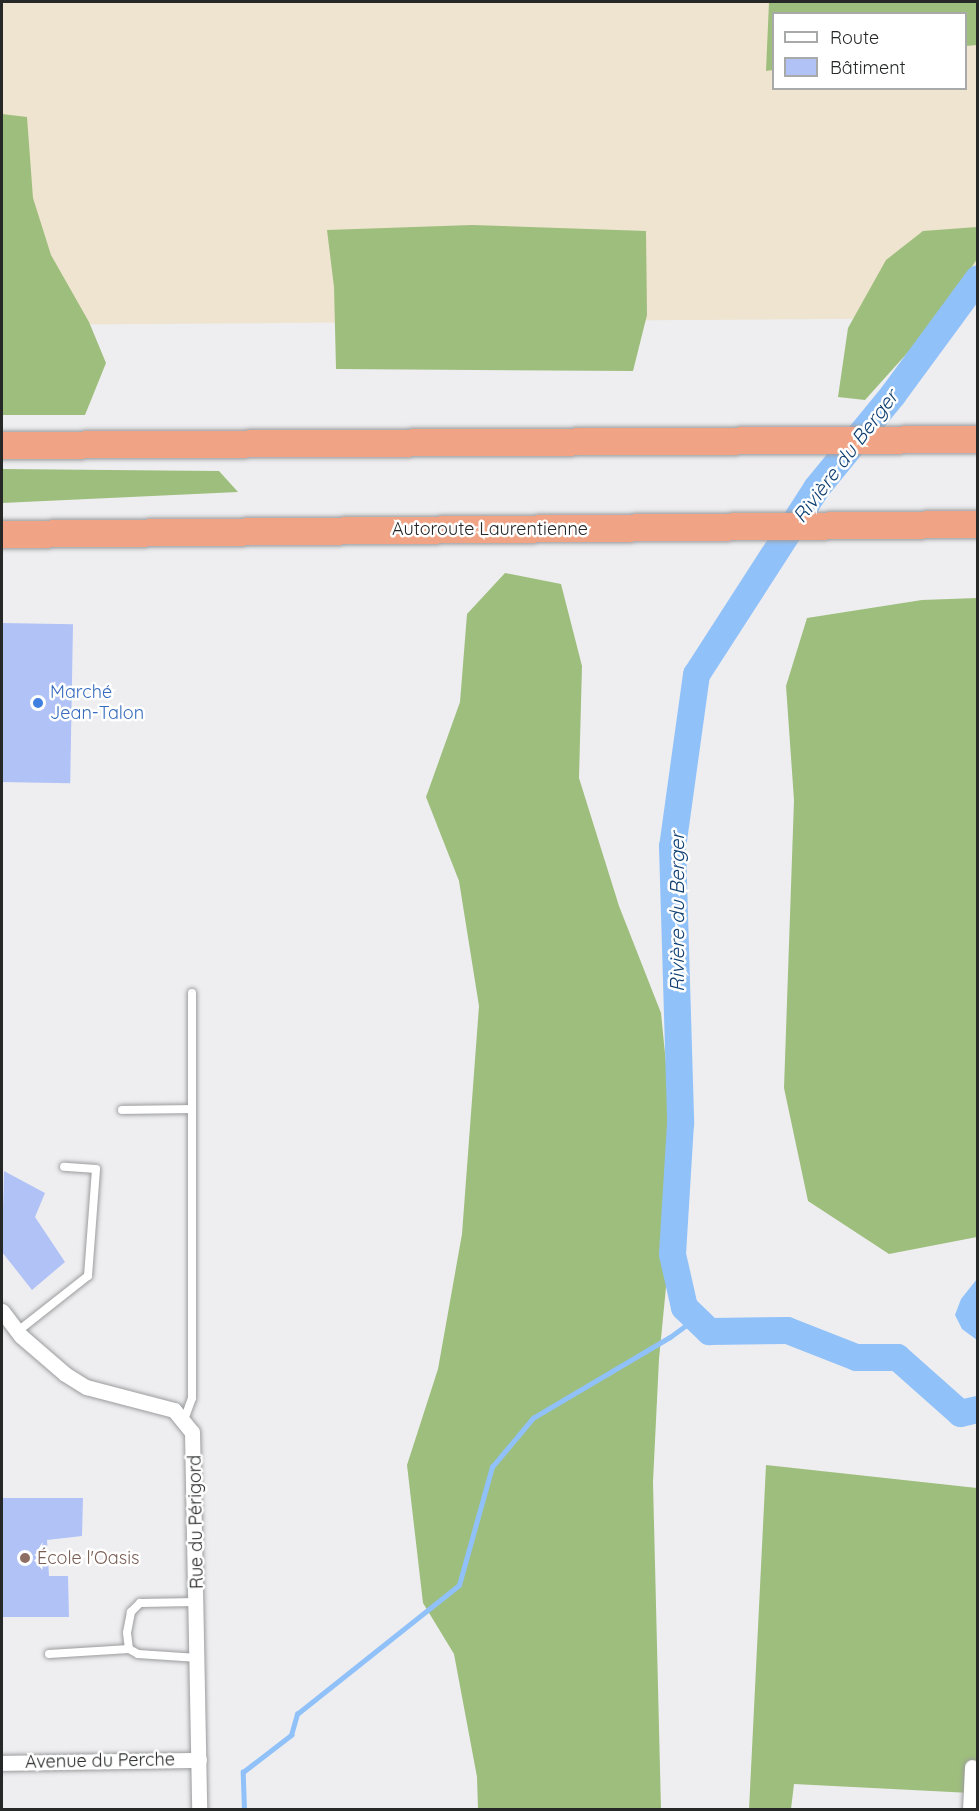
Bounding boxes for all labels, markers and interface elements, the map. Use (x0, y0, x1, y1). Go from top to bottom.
legend (772, 12, 967, 90)
text: Route (830, 26, 879, 49)
text: Bâtiment (830, 56, 906, 79)
water label: Rivière du Berger (787, 385, 903, 527)
street label: Autoroute Laurentienne (392, 518, 588, 540)
place label: Marché Jean-Talon (50, 682, 144, 724)
marker: Marché Jean-Talon (31, 696, 45, 710)
water label: Rivière du Berger (664, 832, 688, 992)
street label: Rue du Périgord (184, 1455, 208, 1589)
place label: École l'Oasis (37, 1547, 140, 1569)
marker: École l'Oasis (18, 1551, 32, 1565)
street label: Avenue du Perche (25, 1749, 175, 1773)

